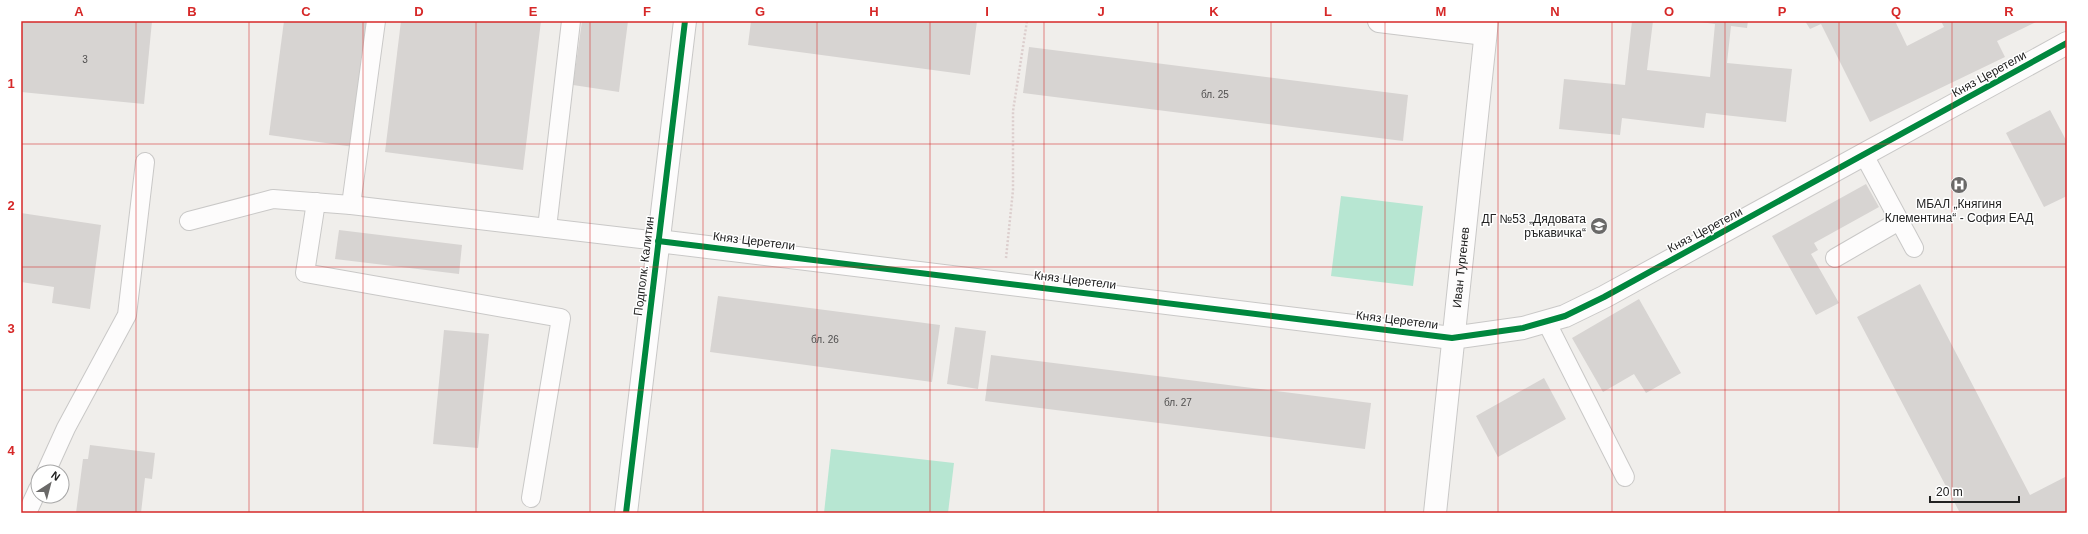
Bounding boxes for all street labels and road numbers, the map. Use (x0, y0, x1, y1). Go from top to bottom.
street label: Княз Церетели (1949, 48, 2029, 100)
street label: Княз Церетели (1665, 204, 1745, 256)
street label: Подполк. Калитин (631, 215, 657, 317)
street label: Иван Тургенев (1450, 226, 1472, 309)
street label: Княз Церетели (712, 229, 796, 253)
street label: Княз Церетели (1033, 268, 1117, 292)
street label: Княз Церетели (1355, 308, 1439, 332)

